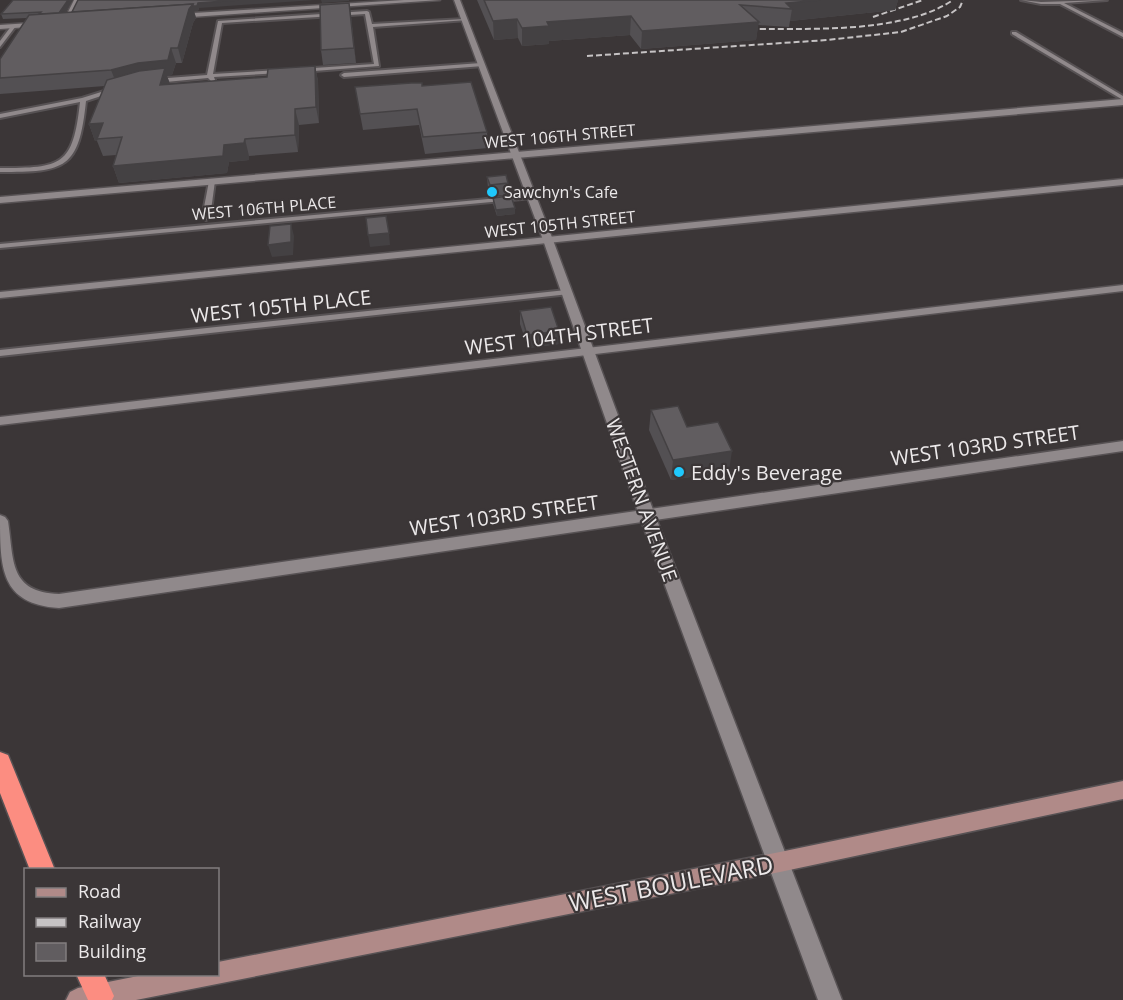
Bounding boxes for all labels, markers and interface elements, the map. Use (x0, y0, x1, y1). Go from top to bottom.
street label: WEST 106TH STREET (483, 118, 637, 154)
place label: Sawchyn's Cafe (504, 181, 618, 203)
marker: Sawchyn's Cafe (485, 185, 499, 199)
street label: WEST 106TH PLACE (191, 191, 337, 225)
street label: WEST 105TH STREET (483, 205, 637, 243)
street label: WEST 105TH PLACE (190, 283, 372, 329)
street label: WEST 104TH STREET (463, 311, 655, 361)
street label: WESTERN AVENUE (600, 415, 684, 585)
street label: WEST 103RD STREET (889, 418, 1081, 472)
place label: Eddy's Beverage (691, 459, 842, 486)
marker: Eddy's Beverage (672, 465, 686, 479)
street label: WEST 103RD STREET (408, 488, 600, 542)
street label: WEST BOULEVARD (566, 847, 776, 919)
legend (24, 868, 219, 976)
text: Road (78, 879, 121, 903)
text: Railway (78, 909, 142, 933)
text: Building (78, 939, 146, 963)

